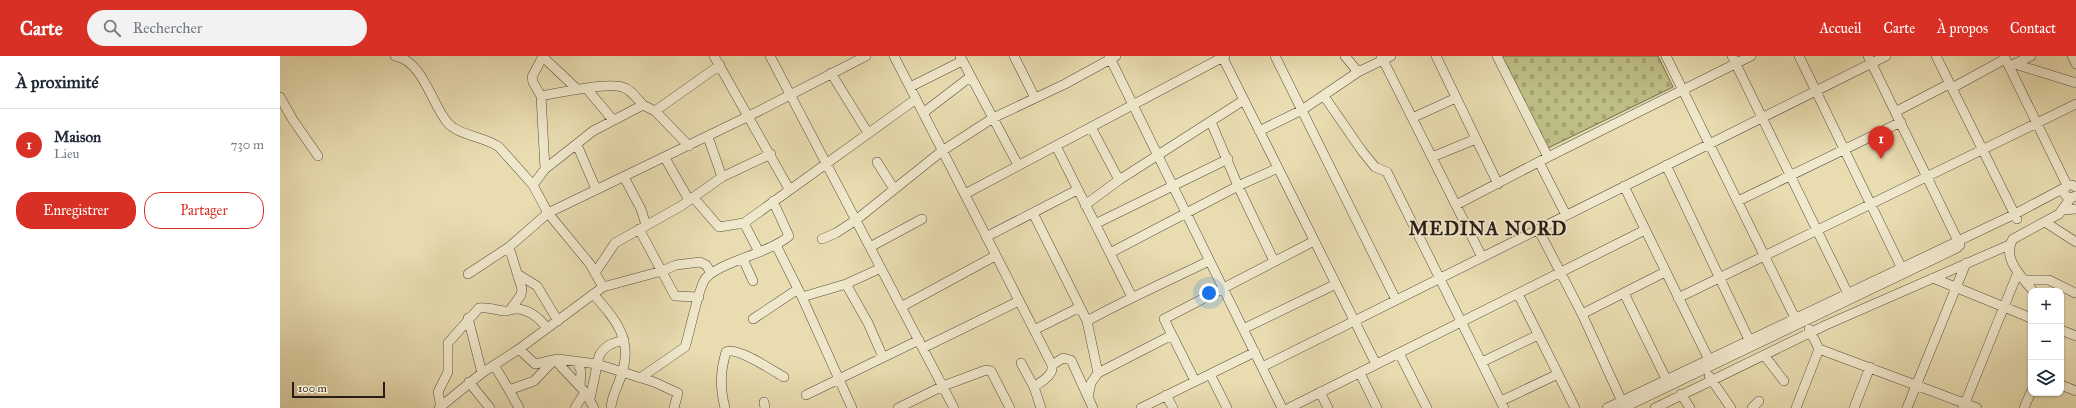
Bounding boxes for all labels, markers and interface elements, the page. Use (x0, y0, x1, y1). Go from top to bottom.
search box (87, 10, 367, 46)
text: Carte (20, 17, 63, 40)
icon: search (101, 17, 123, 39)
text: Rechercher (133, 19, 202, 37)
text: Accueil (1819, 20, 1862, 37)
text: Carte (1884, 20, 1915, 37)
text: À propos (1937, 20, 1988, 37)
text: Contact (2010, 20, 2056, 37)
text: À proximité (16, 72, 99, 93)
pin: 1 (1868, 126, 1894, 159)
text: Maison (54, 128, 101, 146)
text: 1 (26, 137, 32, 153)
text: 730 m (231, 137, 264, 153)
text: Lieu (54, 146, 79, 162)
button: Enregistrer (16, 192, 136, 229)
button: Partager (144, 192, 264, 229)
district label: MEDINA NORD (1409, 217, 1567, 240)
your location (1199, 283, 1219, 303)
map controls (2028, 288, 2064, 396)
button: + (2028, 288, 2064, 324)
button: − (2028, 324, 2064, 360)
button: layers (2028, 360, 2064, 396)
scale bar (292, 380, 385, 399)
text: 100 m (298, 382, 327, 395)

